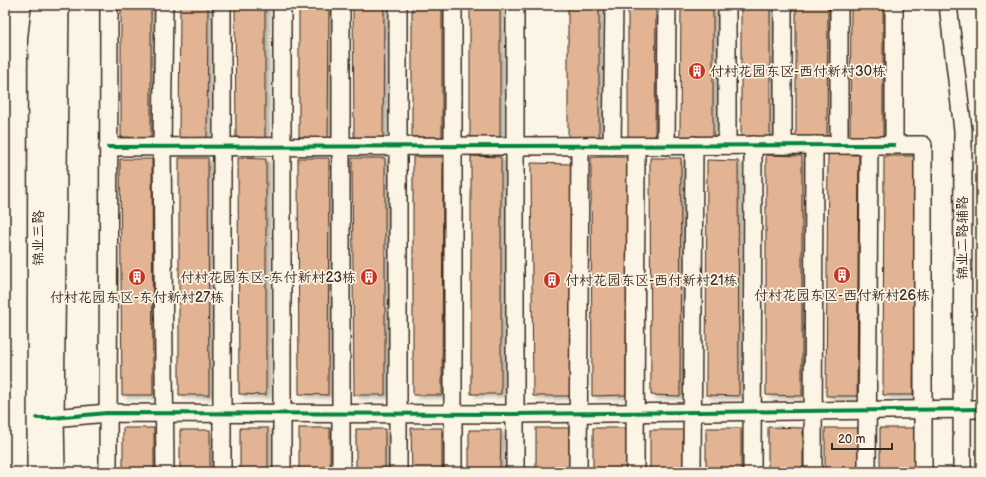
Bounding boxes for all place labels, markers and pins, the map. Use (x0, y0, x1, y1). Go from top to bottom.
building icon: 付村花园东区-西付新村30栋 (687, 61, 707, 81)
place label: 付村花园东区-西付新村30栋 (710, 63, 886, 80)
building icon: 付村花园东区-西付新村26栋 (832, 265, 852, 285)
building icon: 付村花园东区-东付新村27栋 (127, 267, 147, 287)
building icon: 付村花园东区-东付新村23栋 (359, 267, 379, 287)
place label: 付村花园东区-东付新村23栋 (180, 269, 356, 286)
building icon: 付村花园东区-西付新村21栋 (542, 270, 562, 290)
place label: 付村花园东区-西付新村21栋 (565, 272, 738, 289)
place label: 付村花园东区-西付新村26栋 (754, 287, 930, 304)
place label: 付村花园东区-东付新村27栋 (50, 289, 224, 306)

